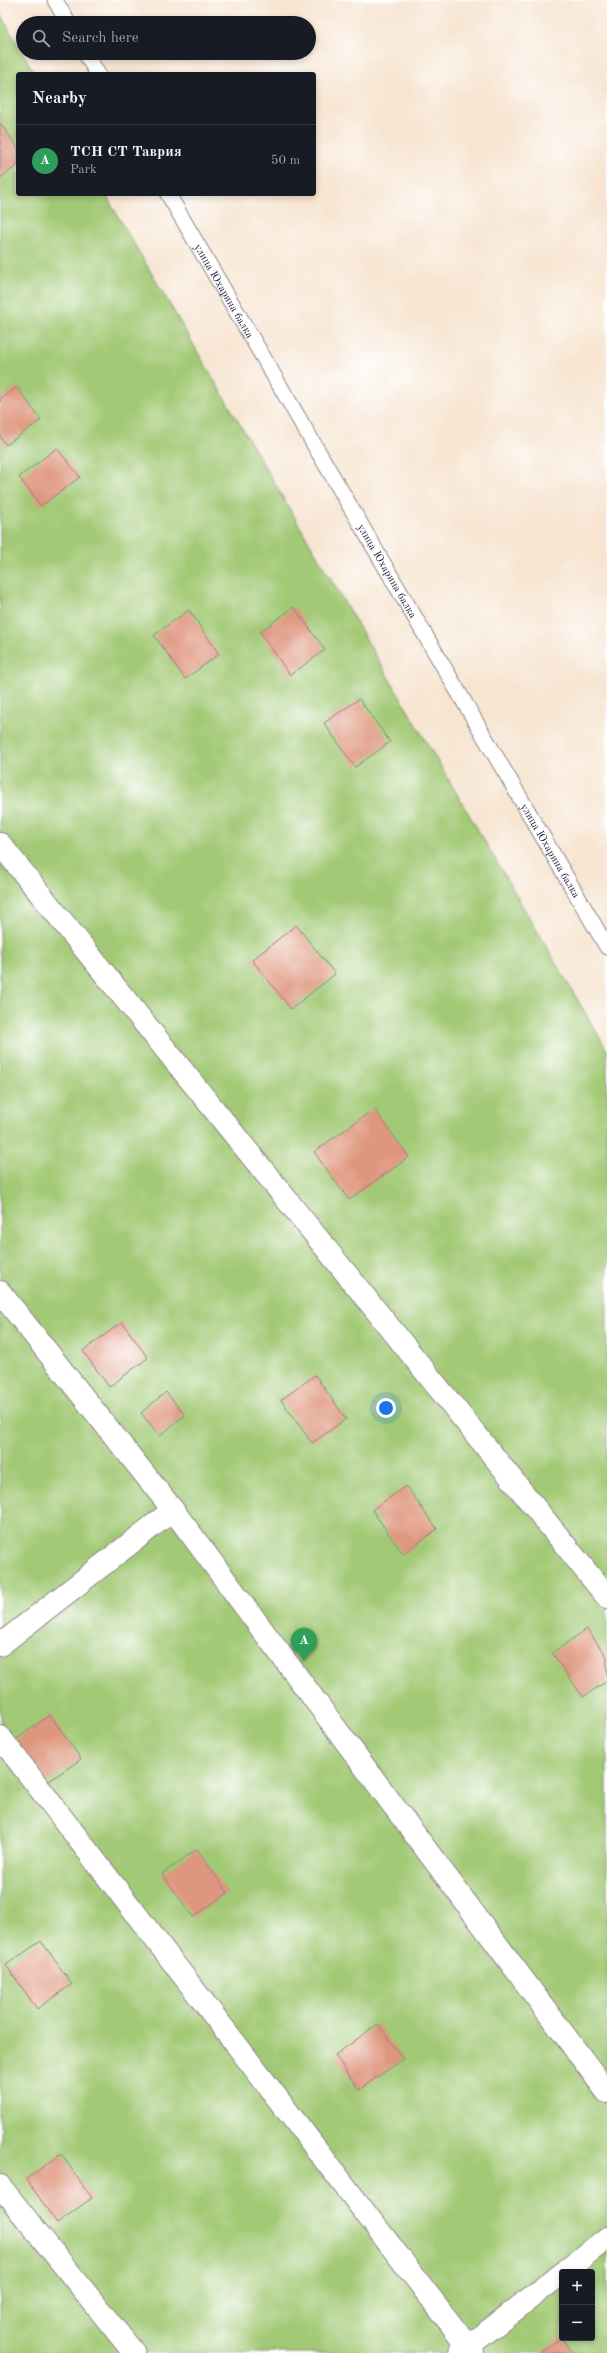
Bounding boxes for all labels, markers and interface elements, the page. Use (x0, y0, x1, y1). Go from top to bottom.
search box (16, 16, 316, 60)
icon: search (30, 27, 52, 49)
text: Search here (62, 31, 139, 46)
text: Nearby (32, 90, 87, 107)
text: ТСН СТ Таврия (70, 145, 182, 160)
text: A (40, 154, 50, 167)
text: 50 m (271, 154, 300, 167)
text: Park (70, 163, 97, 176)
street label: улица Юхарина балка (191, 242, 255, 341)
street label: улица Юхарина балка (355, 522, 418, 621)
street label: улица Юхарина балка (518, 802, 581, 901)
your location (376, 1398, 396, 1418)
pin: A (291, 1628, 317, 1661)
map controls (559, 2269, 595, 2341)
button: + (559, 2269, 595, 2305)
button: − (559, 2305, 595, 2341)

